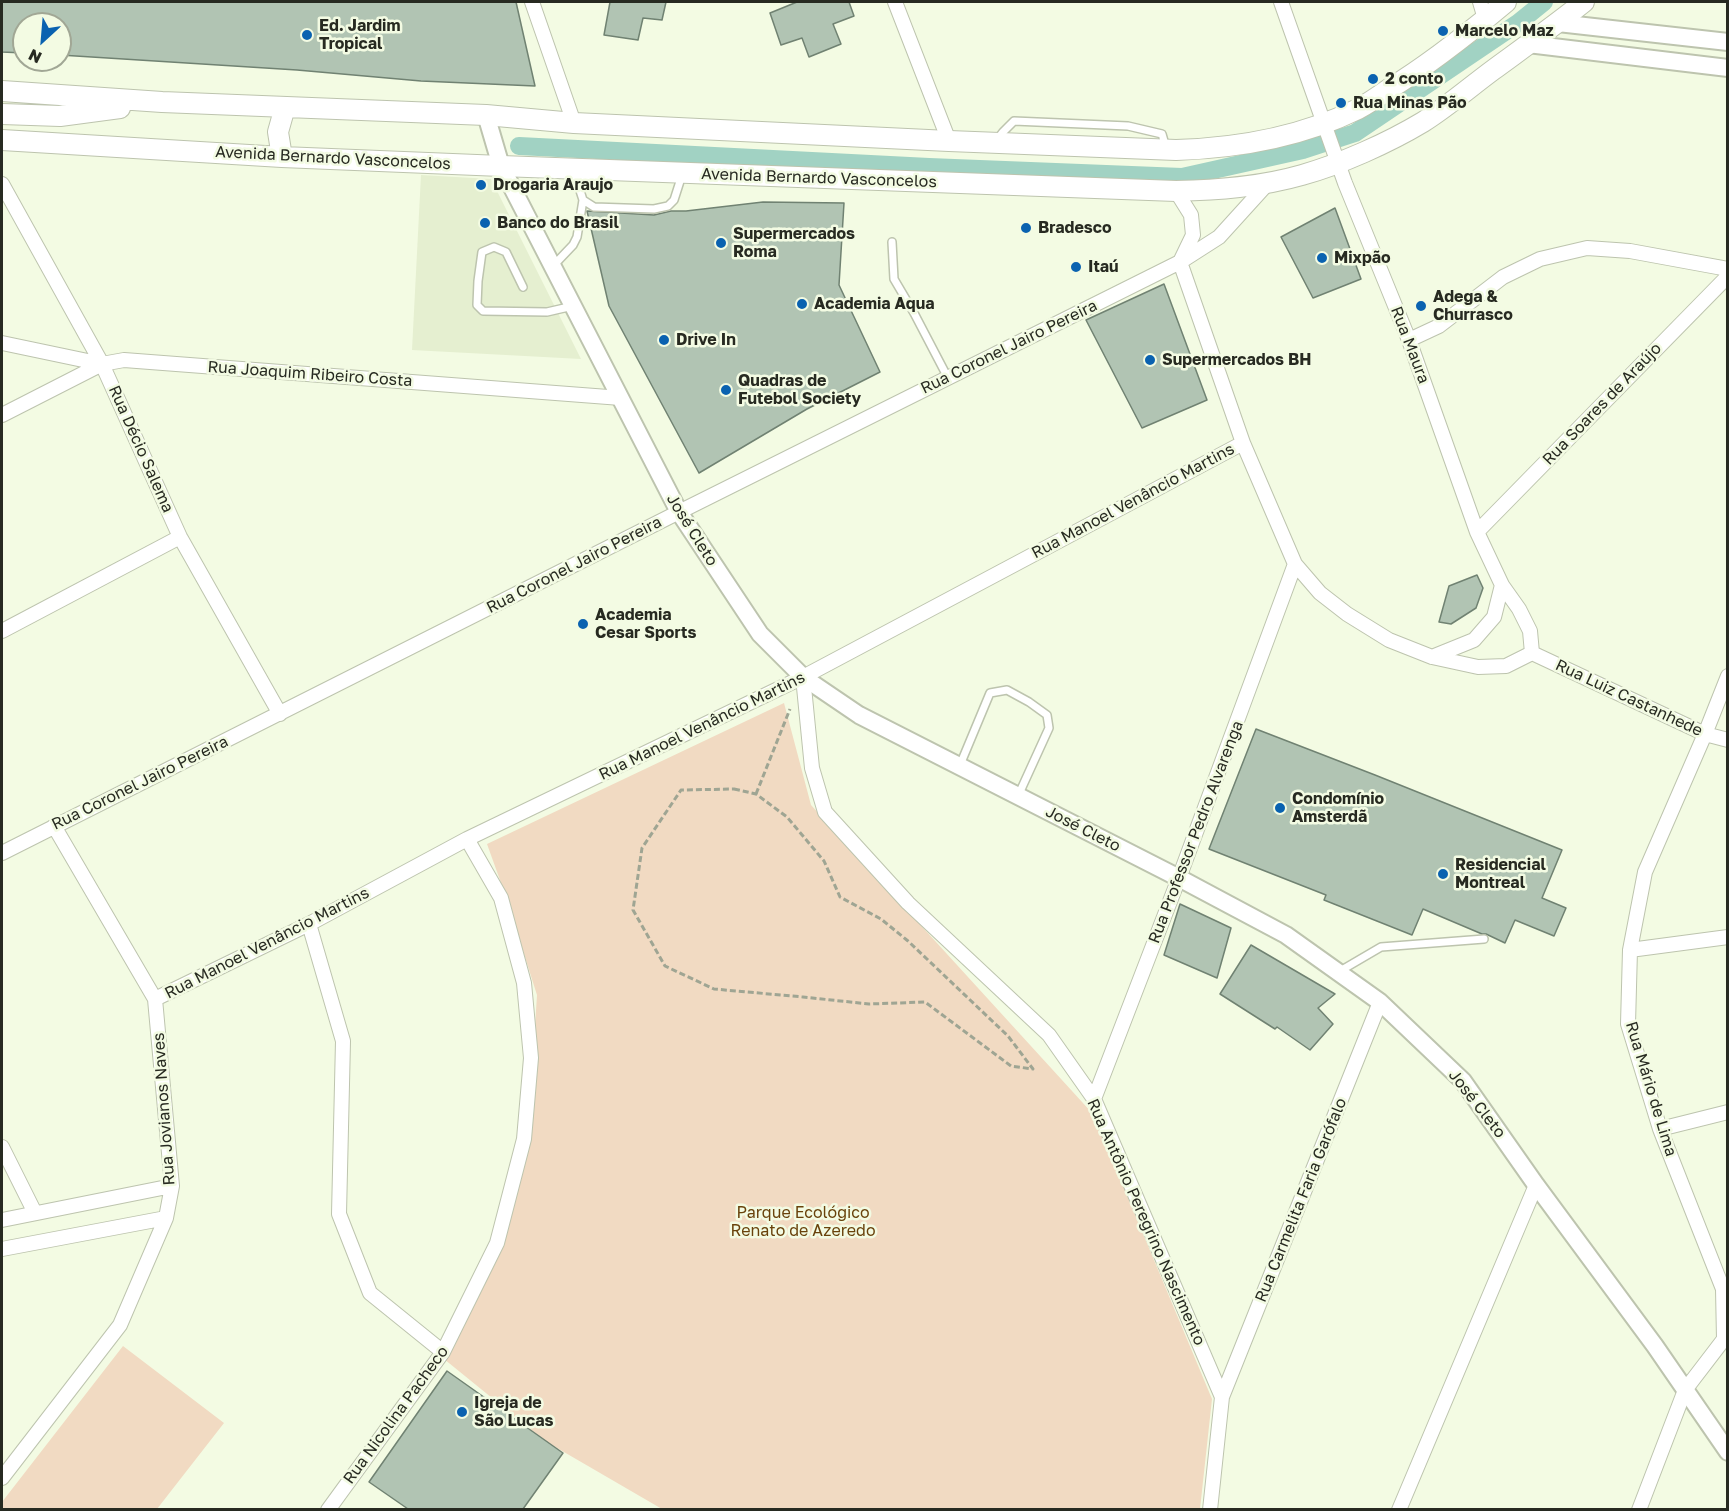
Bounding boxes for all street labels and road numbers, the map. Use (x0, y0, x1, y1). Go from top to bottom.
street label: Avenida Bernardo Vasconcelos (215, 142, 451, 174)
street label: Avenida Bernardo Vasconcelos (701, 164, 937, 192)
street label: Rua Coronel Jairo Pereira (918, 296, 1100, 398)
street label: Rua Maura (1387, 304, 1433, 386)
street label: Rua Soares de Araújo (1539, 339, 1665, 469)
street label: Rua Joaquim Ribeiro Costa (207, 357, 413, 391)
street label: Rua Décio Salema (104, 382, 178, 516)
street label: Rua Manoel Venâncio Martins (1028, 439, 1238, 563)
street label: José Cleto (662, 490, 722, 570)
street label: Rua Coronel Jairo Pereira (483, 512, 665, 618)
street label: Rua Luiz Castanhede (1552, 655, 1706, 741)
street label: Rua Manoel Venâncio Martins (596, 668, 808, 784)
street label: Rua Professor Pedro Alvarenga (1145, 718, 1247, 946)
street label: Rua Coronel Jairo Pereira (49, 732, 231, 834)
street label: José Cleto (1042, 802, 1124, 856)
street label: Rua Manoel Venâncio Martins (162, 883, 372, 1003)
street label: Rua Mário de Lima (1621, 1019, 1681, 1159)
street label: Rua Jovianos Naves (149, 1032, 179, 1186)
street label: José Cleto (1444, 1066, 1510, 1142)
street label: Rua Carmelita Faria Garófalo (1251, 1095, 1351, 1305)
street label: Rua Antônio Peregrino Nascimento (1083, 1096, 1209, 1348)
street label: Rua Nicolina Pacheco (339, 1342, 453, 1488)

